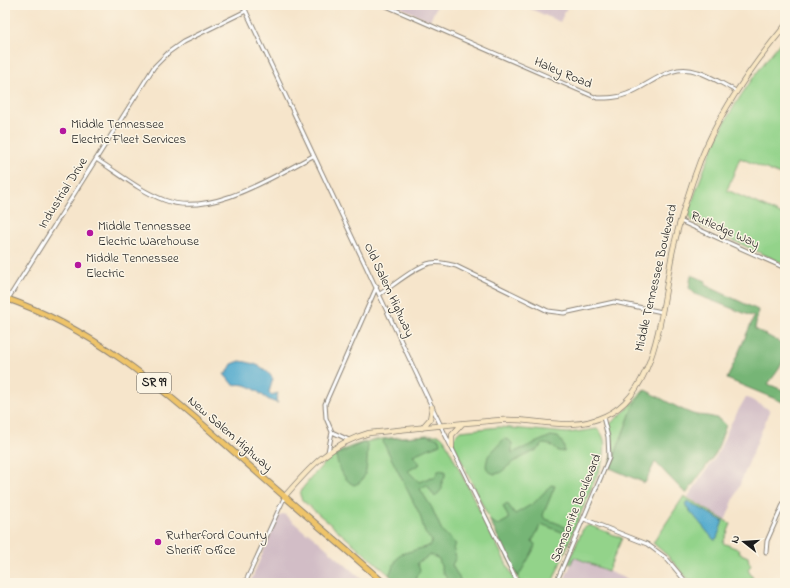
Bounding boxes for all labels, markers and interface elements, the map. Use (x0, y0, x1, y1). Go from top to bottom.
street label: Haley Road (531, 52, 596, 95)
place label: Middle Tennessee Electric Fleet Services (71, 115, 186, 149)
marker: Middle Tennessee Electric Fleet Services (58, 126, 68, 136)
street label: Industrial Drive (33, 153, 93, 232)
street label: Middle Tennessee Boulevard (630, 202, 682, 353)
street label: Rutledge Way (687, 206, 762, 255)
place label: Middle Tennessee Electric Warehouse (98, 217, 199, 251)
marker: Middle Tennessee Electric Warehouse (85, 228, 95, 238)
street label: Old Salem Highway (358, 240, 419, 341)
place label: Middle Tennessee Electric (86, 249, 179, 283)
marker: Middle Tennessee Electric (73, 260, 83, 270)
road number: SR 99 (137, 373, 171, 393)
street label: New Salem Highway (183, 392, 277, 477)
street label: Samsonite Boulevard (546, 450, 607, 565)
north arrow (724, 522, 764, 562)
place label: Rutherford County Sheriff Office (166, 526, 267, 560)
text: N (727, 533, 744, 545)
marker: Rutherford County Sheriff Office (153, 537, 163, 547)

